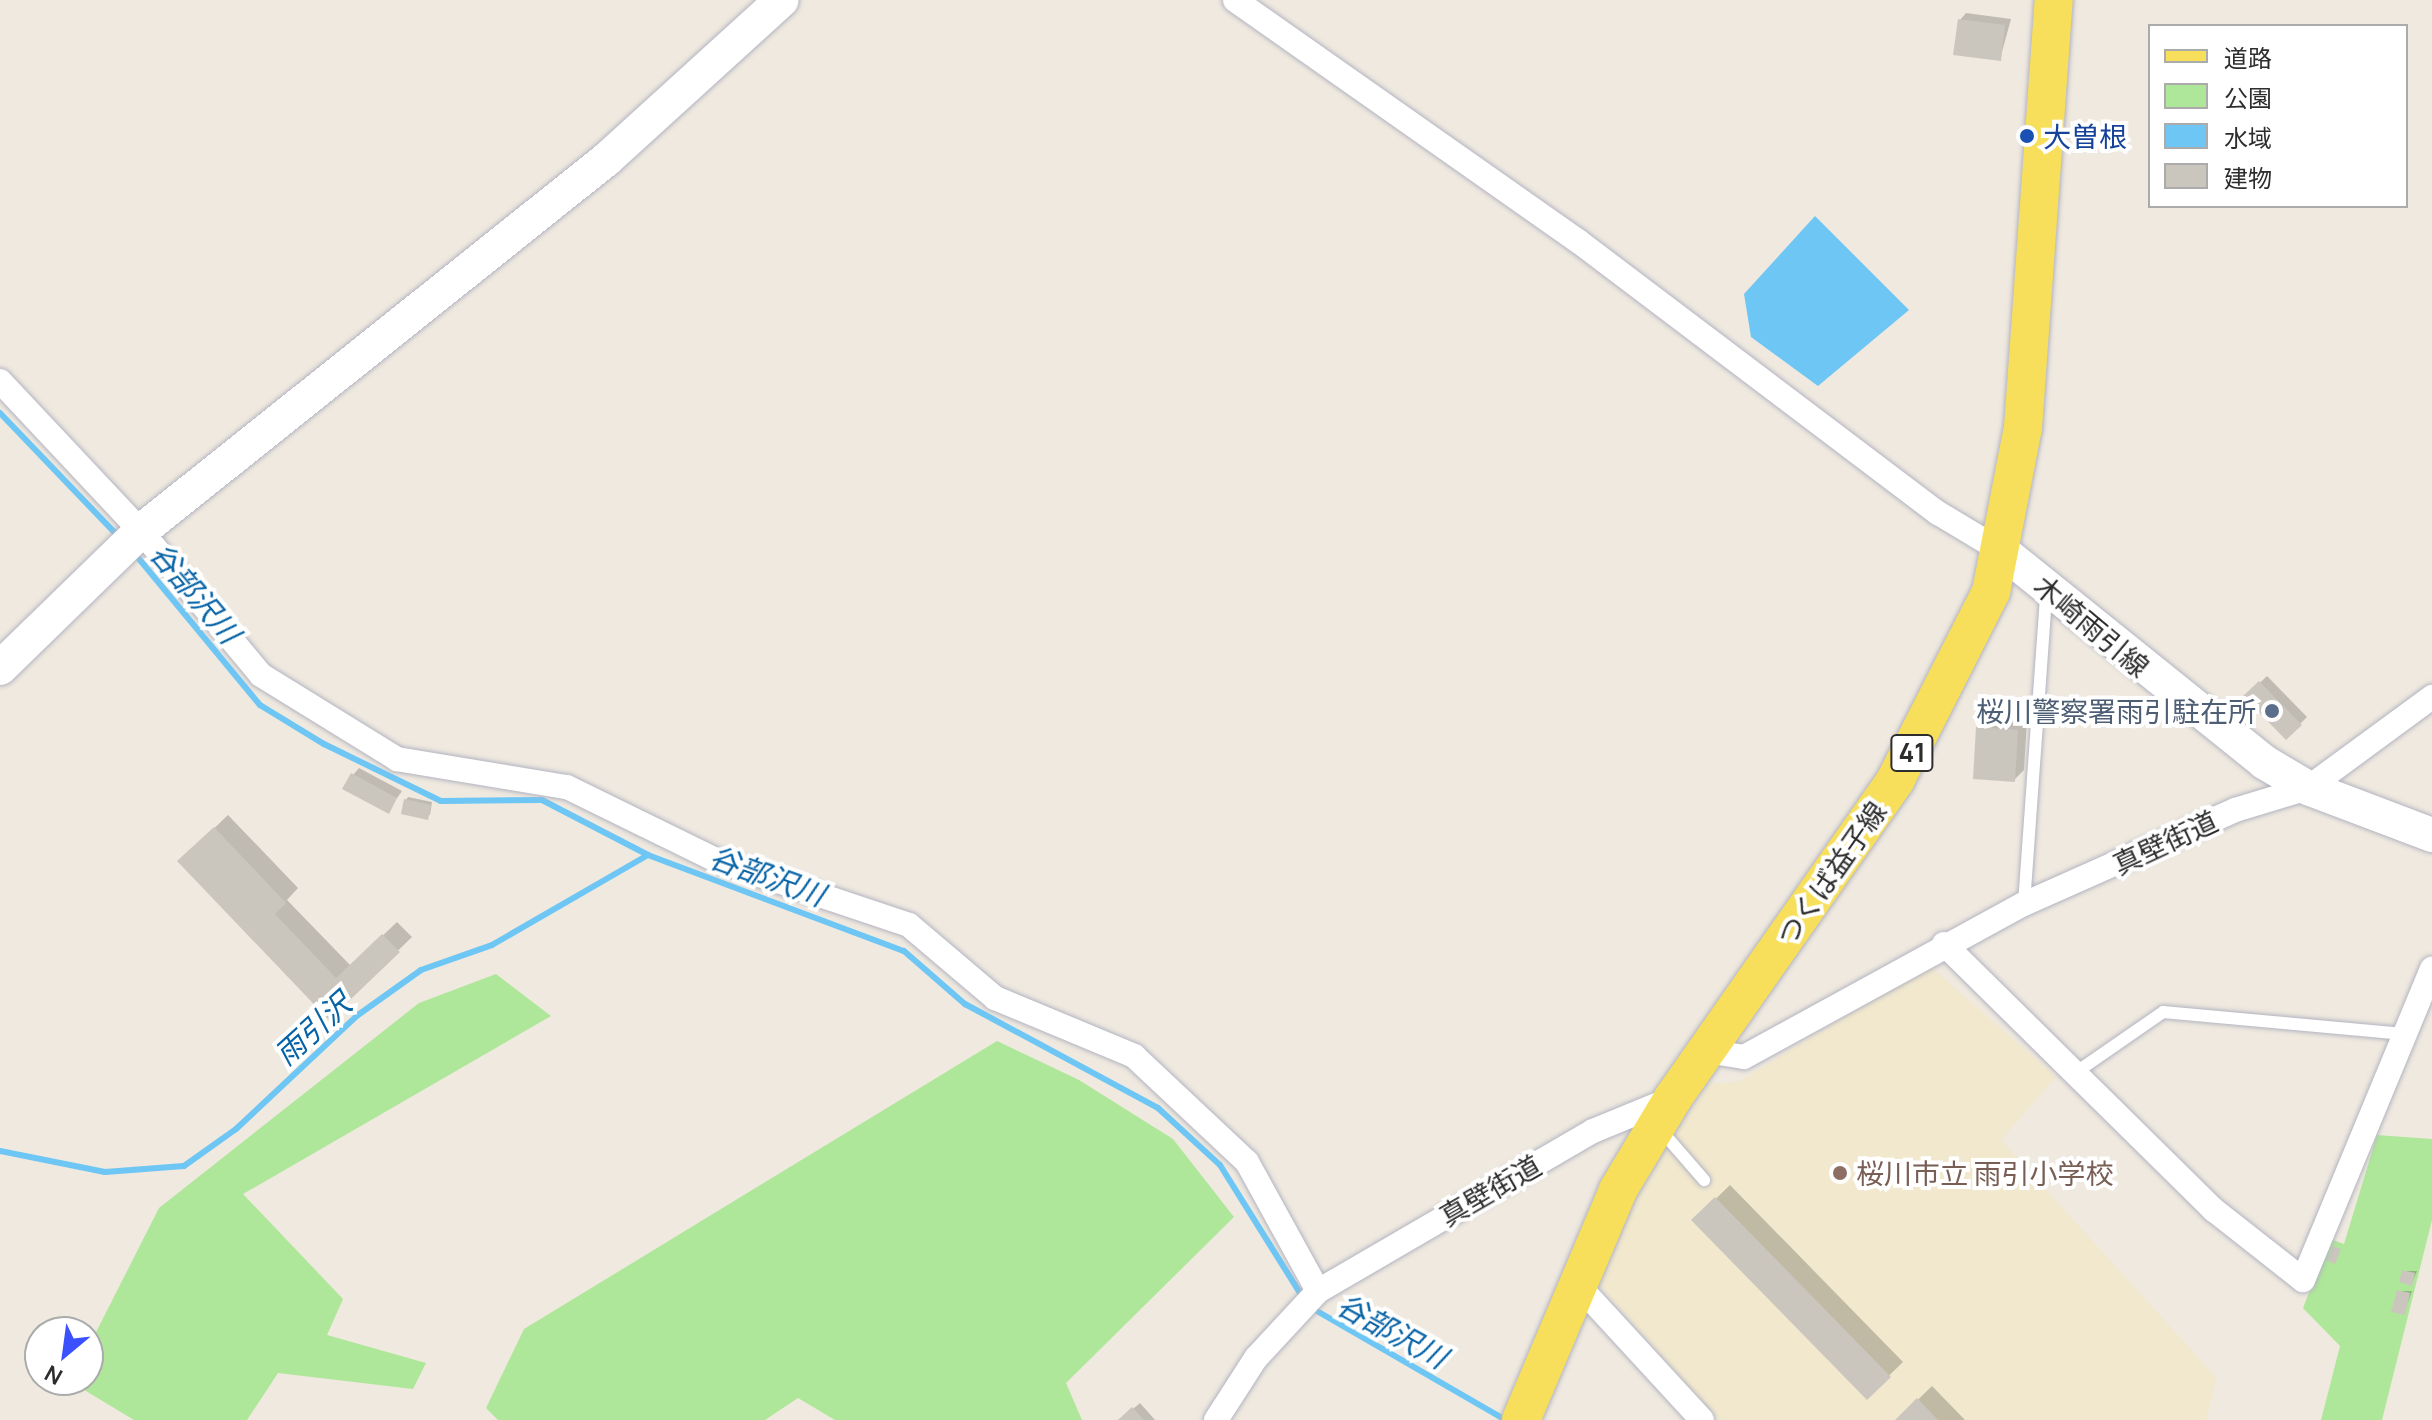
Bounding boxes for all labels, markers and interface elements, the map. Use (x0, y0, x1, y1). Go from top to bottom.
legend (2148, 24, 2408, 208)
text: 道路 (2224, 41, 2272, 74)
text: 公園 (2224, 81, 2272, 114)
place label: 大曽根 (2043, 119, 2127, 153)
text: 水域 (2224, 121, 2272, 154)
marker: 大曽根 (2018, 127, 2036, 145)
text: 建物 (2224, 161, 2272, 194)
water label: 谷部沢川 (143, 535, 247, 651)
street label: 木崎雨引線 (2028, 568, 2156, 684)
place label: 桜川警察署雨引駐在所 (1976, 694, 2256, 728)
marker: 桜川警察署雨引駐在所 (2263, 702, 2281, 720)
road number: 41 (1890, 731, 1934, 775)
street label: つくば益子線 (1769, 795, 1893, 951)
street label: 真壁街道 (2107, 803, 2223, 881)
water label: 谷部沢川 (704, 839, 830, 913)
water label: 雨引沢 (268, 986, 358, 1072)
street label: 真壁街道 (1433, 1147, 1547, 1233)
place label: 桜川市立 雨引小学校 (1856, 1156, 2114, 1190)
marker: 桜川市立 雨引小学校 (1831, 1164, 1849, 1182)
water label: 谷部沢川 (1331, 1286, 1453, 1376)
north arrow (24, 1316, 104, 1396)
text: N (39, 1358, 68, 1392)

